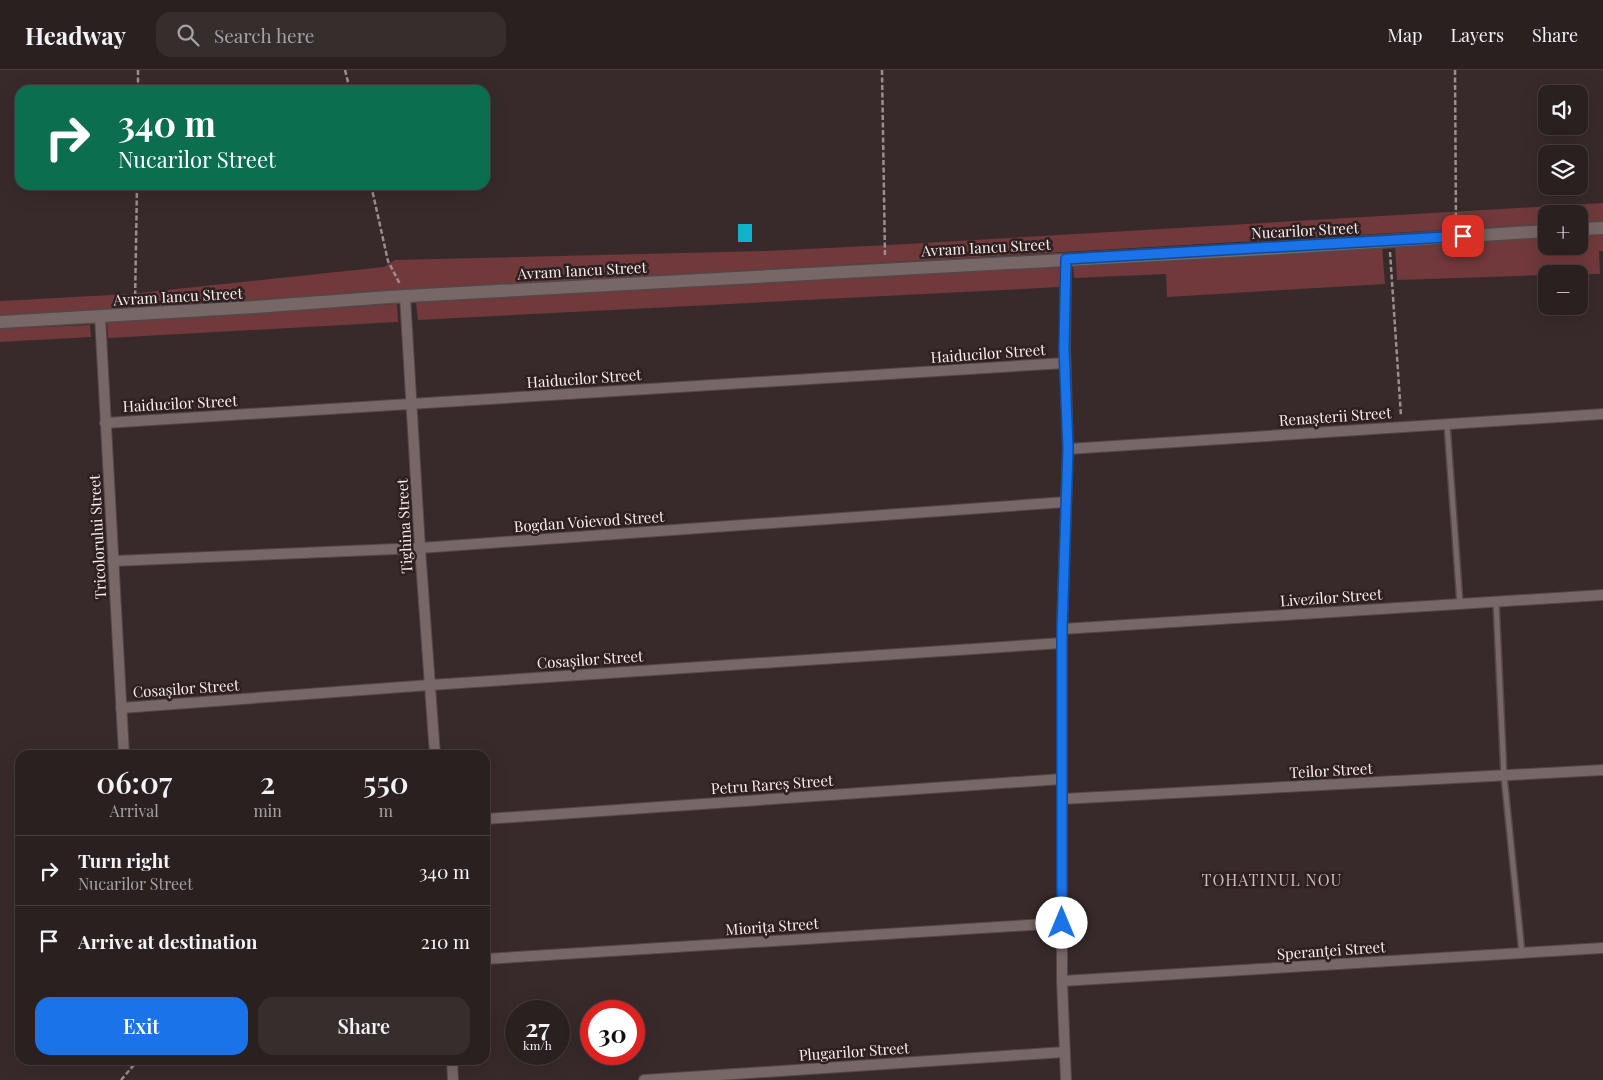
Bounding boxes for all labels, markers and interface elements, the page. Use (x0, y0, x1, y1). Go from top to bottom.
search box (156, 12, 506, 57)
text: Headway (25, 19, 126, 51)
icon: search (174, 21, 202, 49)
text: Search here (214, 22, 314, 48)
text: Map (1387, 23, 1422, 47)
text: Layers (1450, 23, 1504, 47)
text: Share (1532, 23, 1578, 47)
map controls (1538, 85, 1588, 315)
button: sound (1538, 85, 1588, 135)
text: 340 m (118, 99, 216, 146)
icon: right (35, 105, 100, 170)
text: Nucarilor Street (118, 144, 276, 174)
button: layers (1538, 145, 1588, 195)
button: + (1538, 205, 1588, 255)
pin (1442, 215, 1484, 257)
street label: Nucarilor Street (1251, 217, 1360, 243)
icon: arrive (1449, 222, 1477, 250)
street label: Avram Iancu Street (920, 234, 1052, 260)
street label: Avram Iancu Street (516, 257, 648, 283)
button: − (1538, 265, 1588, 315)
street label: Avram Iancu Street (112, 283, 244, 309)
street label: Haiducilor Street (930, 339, 1047, 367)
street label: Haiducilor Street (526, 364, 643, 392)
street label: Haiducilor Street (122, 390, 239, 416)
street label: Renașterii Street (1278, 402, 1393, 430)
street label: Tricolorului Street (84, 473, 110, 600)
street label: Tighina Street (391, 477, 416, 574)
street label: Bogdan Voievod Street (513, 506, 665, 536)
street label: Livezilor Street (1279, 583, 1383, 611)
street label: Cosașilor Street (536, 645, 645, 673)
street label: Cosașilor Street (132, 674, 241, 702)
street label: Teilor Street (1289, 758, 1374, 782)
text: 06:07 (96, 762, 172, 802)
text: 2 (260, 762, 275, 802)
text: 550 (363, 762, 409, 802)
street label: Petru Rareș Street (710, 770, 834, 798)
text: Arrival (110, 800, 159, 821)
text: min (253, 800, 282, 821)
text: m (379, 800, 393, 821)
text: Turn right (78, 847, 170, 873)
icon: right (35, 857, 63, 885)
text: 340 m (419, 858, 470, 884)
district label: TOHATINUL NOU (1202, 869, 1342, 890)
text: Nucarilor Street (78, 873, 193, 894)
position arrow (1035, 896, 1087, 948)
street label: Miorița Street (725, 913, 820, 939)
icon: arrive (35, 927, 63, 955)
text: Arrive at destination (78, 928, 258, 954)
text: 210 m (421, 928, 470, 954)
street label: Speranței Street (1276, 936, 1387, 964)
button: Exit (35, 997, 248, 1055)
button: Share (258, 997, 470, 1055)
speed limit sign: 30 (580, 1000, 645, 1065)
text: 27 (525, 1010, 550, 1043)
text: km/h (523, 1037, 552, 1053)
street label: Plugarilor Street (798, 1037, 911, 1065)

